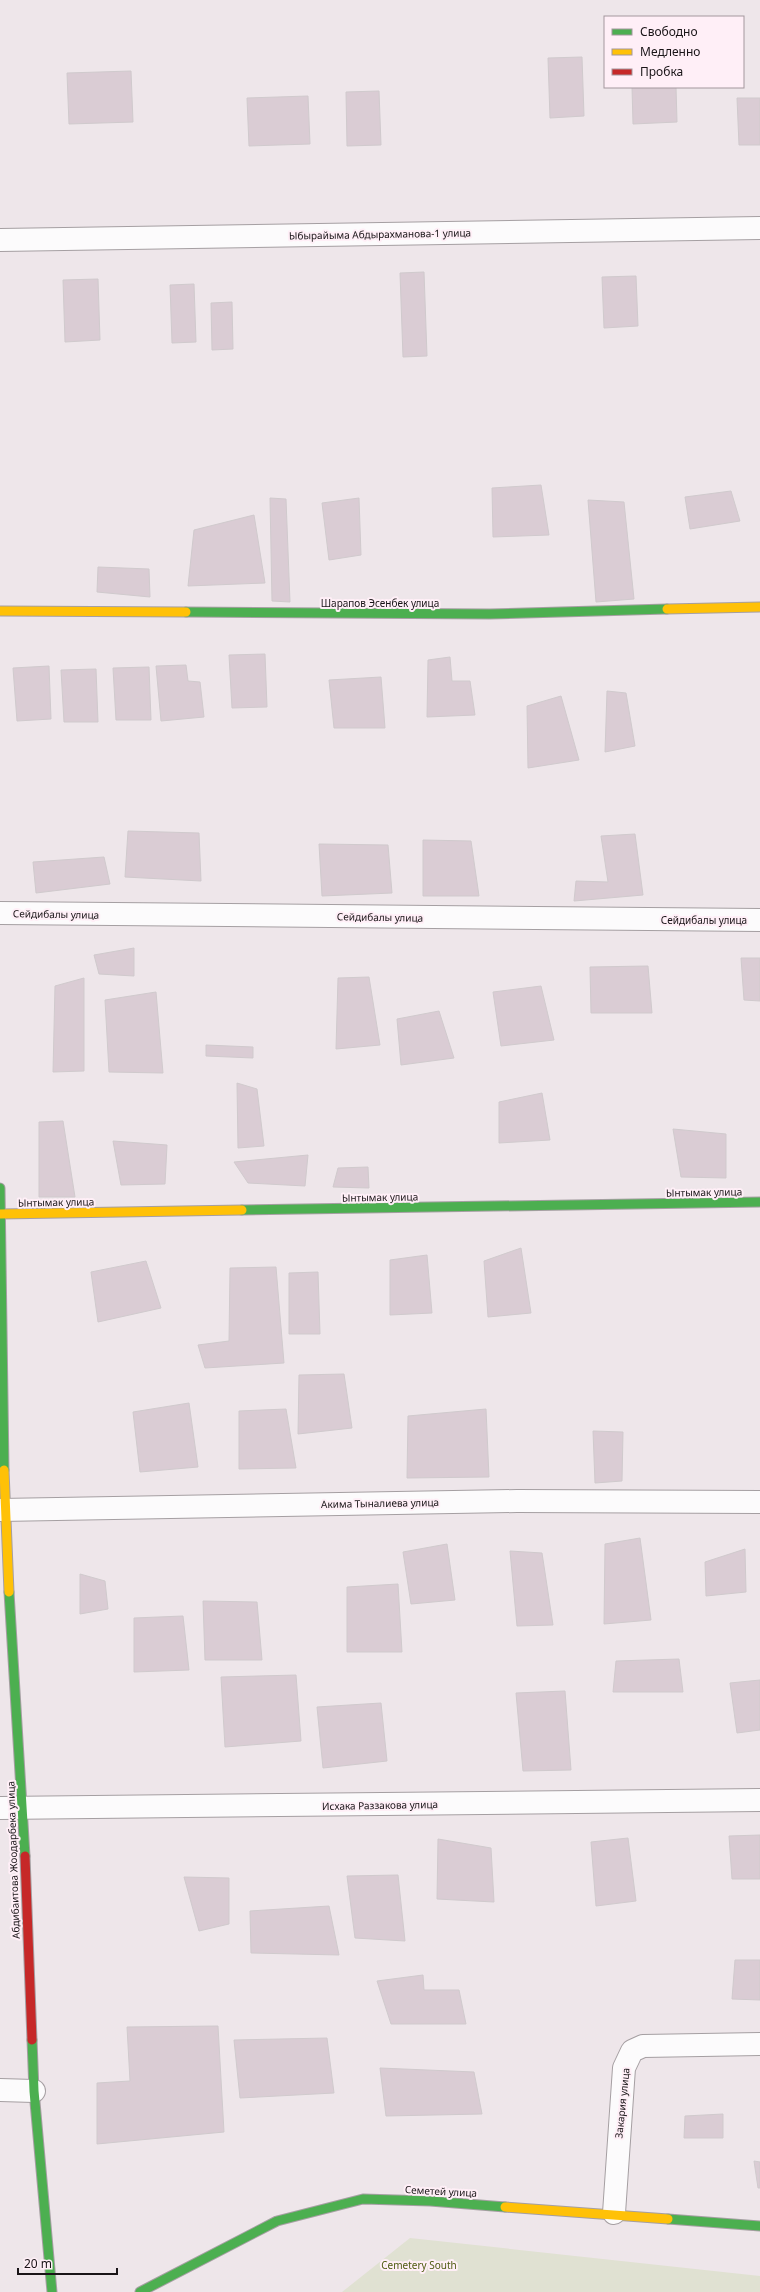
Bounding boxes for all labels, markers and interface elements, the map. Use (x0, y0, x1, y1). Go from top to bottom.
legend (604, 16, 744, 88)
text: Свободно (640, 23, 698, 40)
text: Медленно (640, 43, 700, 60)
text: Пробка (640, 63, 683, 80)
street label: Ыбырайыма Абдырахманова-1 улица (289, 225, 471, 243)
street label: Шарапов Эсенбек улица (321, 596, 439, 610)
street label: Сейдибалы улица (13, 906, 99, 922)
street label: Сейдибалы улица (337, 909, 423, 925)
street label: Сейдибалы улица (661, 913, 747, 927)
street label: Ынтымак улица (666, 1184, 742, 1200)
street label: Ынтымак улица (342, 1189, 418, 1205)
street label: Ынтымак улица (18, 1194, 94, 1210)
street label: Акима Тыналиева улица (321, 1495, 439, 1511)
street label: Абдибаитова Жоодарбека улица (3, 1781, 23, 1939)
street label: Исхака Раззакова улица (322, 1797, 438, 1813)
street label: Закария улица (611, 2067, 633, 2139)
street label: Семетей улица (405, 2182, 477, 2200)
scale bar (18, 2250, 117, 2276)
text: 20 m (24, 2255, 52, 2272)
park label: Cemetery South (381, 2258, 457, 2272)

